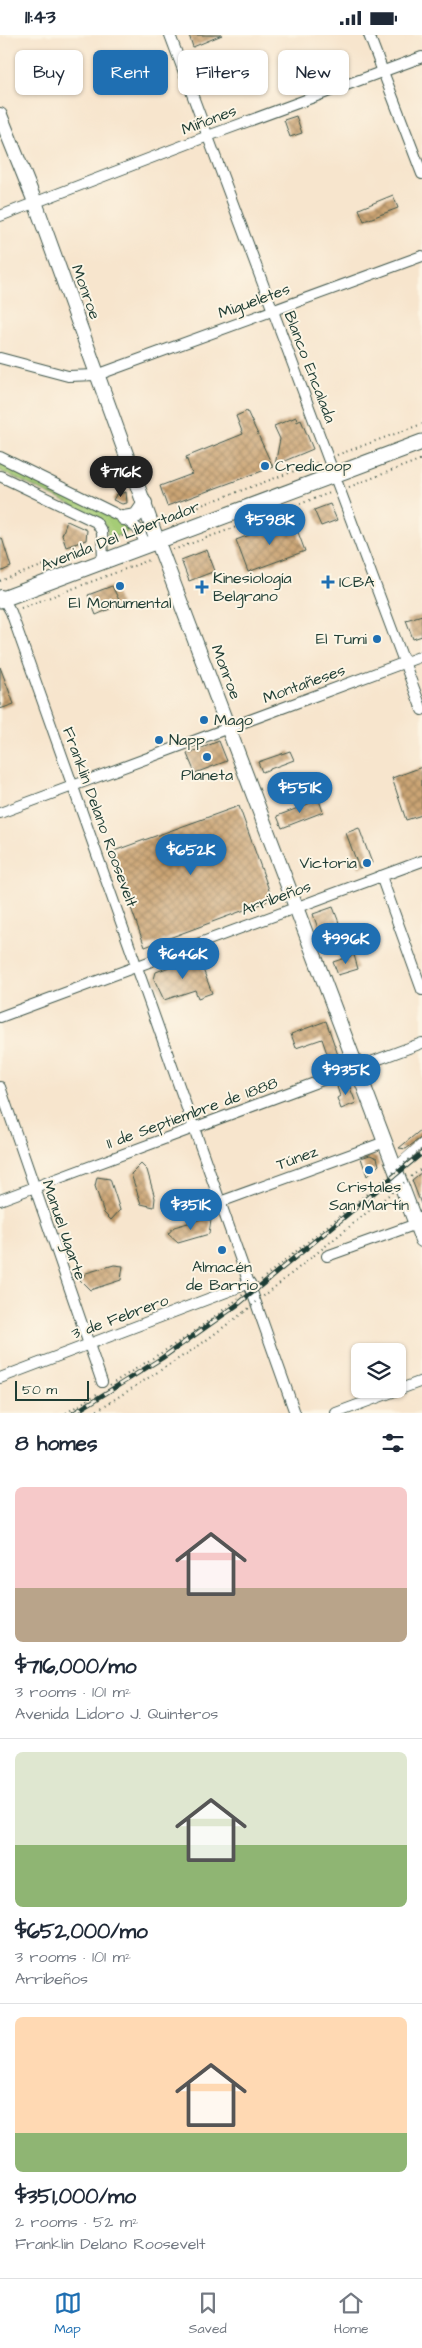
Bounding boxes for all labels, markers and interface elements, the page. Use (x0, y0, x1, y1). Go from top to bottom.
text: 11:43 (25, 4, 56, 31)
chip: Buy (15, 50, 83, 95)
chip: Rent (93, 50, 168, 95)
chip: Filters (178, 50, 268, 95)
chip: New (278, 50, 349, 95)
street label: Miñones (178, 99, 240, 141)
street label: Monroe (66, 262, 106, 323)
street label: Migueletes (215, 278, 293, 325)
street label: Blanco Encalada (279, 308, 341, 426)
pin: $716K (86, 455, 156, 498)
place label: Credicoop (275, 455, 352, 477)
marker: Credicoop (259, 460, 271, 472)
text: $716K (101, 461, 141, 483)
street label: Avenida Del Libertador (37, 495, 203, 577)
pin: $598K (235, 503, 305, 546)
text: $598K (245, 509, 295, 531)
place label: Kinesiología Belgrano (213, 567, 292, 608)
place label: ICBA (339, 571, 374, 593)
marker: ICBA (321, 575, 335, 589)
marker: El Monumental (114, 580, 126, 592)
marker: Kinesiología Belgrano (195, 580, 209, 594)
place label: El Monumental (69, 592, 171, 614)
place label: El Tumi (316, 628, 368, 650)
marker: El Tumi (371, 633, 383, 645)
street label: Monroe (206, 642, 247, 703)
street label: Montañeses (260, 659, 348, 709)
place label: Mago (214, 709, 253, 732)
marker: Mago (198, 714, 210, 726)
street label: Franklin Delano Roosevelt (57, 724, 143, 911)
place label: Napp (169, 729, 205, 751)
marker: Napp (153, 734, 165, 746)
marker: Planeta (201, 751, 213, 763)
place label: Planeta (181, 764, 233, 786)
pin: $551K (265, 771, 335, 814)
text: $551K (278, 777, 322, 799)
pin: $652K (156, 833, 226, 876)
text: $652K (166, 839, 216, 861)
place label: Victoria (300, 852, 357, 874)
marker: Victoria (361, 857, 373, 869)
street label: Arribeños (238, 875, 314, 921)
pin: $996K (311, 923, 381, 965)
text: $996K (323, 928, 369, 950)
pin: $646K (148, 937, 218, 980)
text: $646K (158, 943, 208, 965)
pin: $935K (311, 1053, 381, 1096)
text: $935K (322, 1059, 370, 1081)
street label: 11 de Septiembre de 1888 (103, 1072, 281, 1154)
street label: Túnez (273, 1140, 321, 1176)
marker: Cristales San Martín (363, 1164, 375, 1176)
place label: Cristales San Martín (329, 1176, 409, 1216)
street label: Manuel Ugarte (36, 1177, 92, 1284)
pin: $351K (156, 1189, 226, 1231)
text: $351K (171, 1194, 211, 1216)
marker: Almacén de Barrio (216, 1244, 228, 1256)
place label: Almacén de Barrio (186, 1256, 258, 1296)
street label: 3 de Febrero (68, 1289, 172, 1345)
map controls (351, 1343, 406, 1398)
button: layers (351, 1343, 406, 1398)
scale bar (15, 1378, 89, 1401)
text: 50 m (22, 1380, 57, 1400)
text: 8 homes (15, 1429, 97, 1458)
icon: filters (379, 1429, 407, 1457)
icon: home (166, 1519, 256, 1609)
text: $716,000/mo (15, 1652, 137, 1681)
text: 3 rooms · 101 m² (15, 1681, 131, 1703)
text: Avenida Lidoro J. Quinteros (15, 1703, 218, 1725)
icon: home (166, 1785, 256, 1875)
text: $652,000/mo (15, 1917, 148, 1946)
text: 3 rooms · 101 m² (15, 1946, 131, 1968)
text: Arribeños (15, 1968, 88, 1990)
icon: home (166, 2050, 256, 2140)
text: $351,000/mo (15, 2182, 136, 2211)
text: 2 rooms · 52 m² (15, 2211, 138, 2233)
text: Franklin Delano Roosevelt (15, 2233, 205, 2255)
tab: Map (54, 2289, 82, 2339)
tab: Saved (189, 2289, 227, 2339)
tab: Home (334, 2289, 368, 2339)

